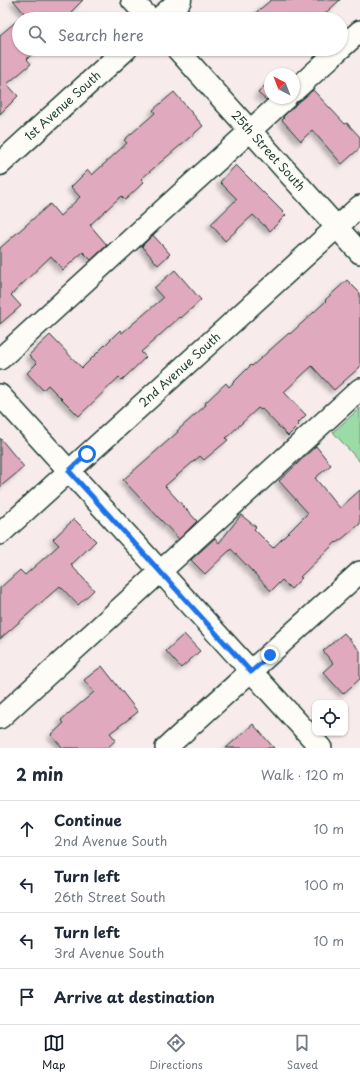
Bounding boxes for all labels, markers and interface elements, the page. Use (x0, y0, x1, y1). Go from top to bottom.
search box (12, 12, 348, 56)
icon: search (26, 23, 48, 45)
text: Search here (58, 23, 144, 46)
street label: 1st Avenue South (20, 66, 104, 144)
north arrow (264, 68, 300, 104)
street label: 25th Street South (228, 106, 310, 195)
street label: 2nd Avenue South (134, 328, 224, 411)
route start (78, 445, 96, 463)
route end (261, 646, 279, 664)
map controls (312, 700, 348, 736)
button: locate (312, 700, 348, 736)
text: 2 min (16, 761, 63, 787)
text: Walk · 120 m (261, 765, 344, 784)
text: Continue (54, 808, 122, 831)
icon: ahead (16, 818, 38, 840)
text: 10 m (314, 819, 344, 838)
text: 2nd Avenue South (54, 831, 167, 850)
text: Turn left (54, 864, 120, 887)
icon: left (16, 874, 38, 896)
text: 100 m (304, 875, 344, 894)
text: 26th Street South (54, 887, 166, 906)
text: Turn left (54, 920, 120, 943)
icon: left (16, 930, 38, 952)
text: 10 m (314, 931, 344, 950)
text: 3rd Avenue South (54, 943, 164, 962)
text: Arrive at destination (54, 985, 215, 1008)
icon: arrive (16, 986, 38, 1008)
tab: Map (42, 1032, 65, 1073)
tab: Directions (149, 1032, 203, 1073)
tab: Saved (287, 1032, 318, 1073)

